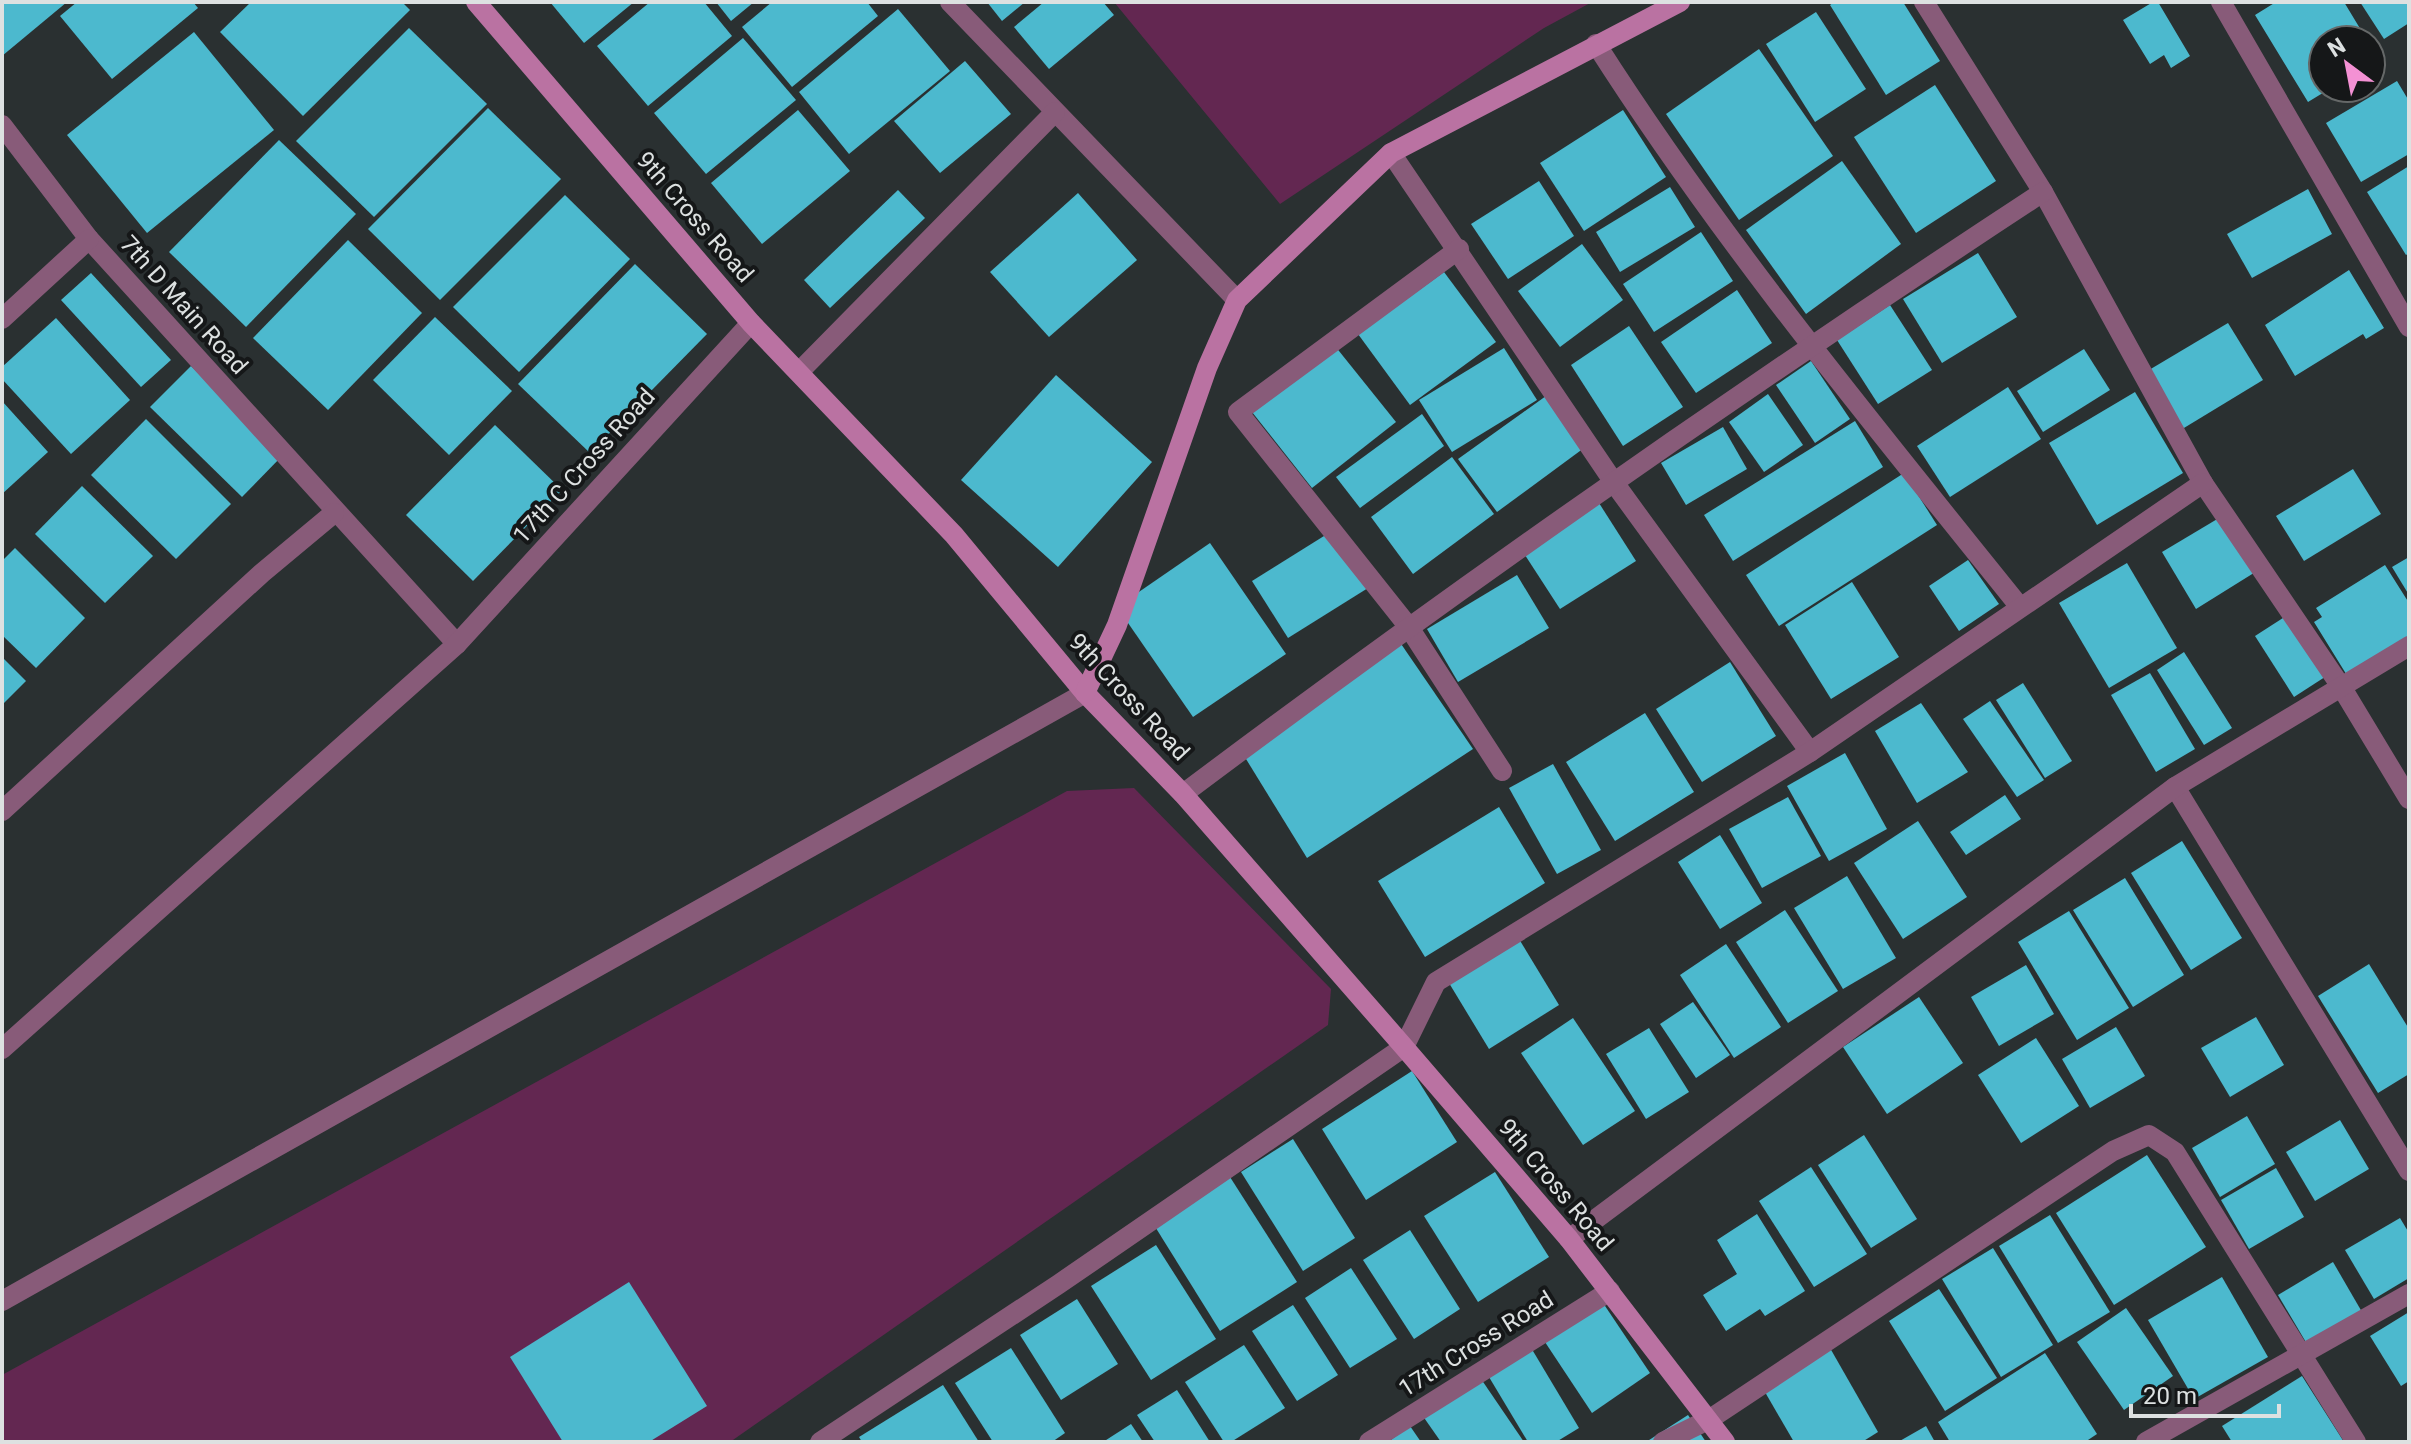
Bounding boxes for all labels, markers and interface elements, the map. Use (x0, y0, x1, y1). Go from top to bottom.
north arrow (2307, 24, 2387, 104)
text: N (2323, 33, 2350, 62)
street label: 9th Cross Road (631, 146, 759, 288)
street label: 7th D Main Road (115, 230, 253, 380)
street label: 17th C Cross Road (507, 383, 661, 549)
street label: 9th Cross Road (1063, 628, 1195, 766)
street label: 9th Cross Road (1493, 1113, 1619, 1257)
street label: 17th Cross Road (1394, 1285, 1558, 1403)
scale bar (2131, 1368, 2279, 1418)
text: 20 m (2143, 1382, 2197, 1410)

